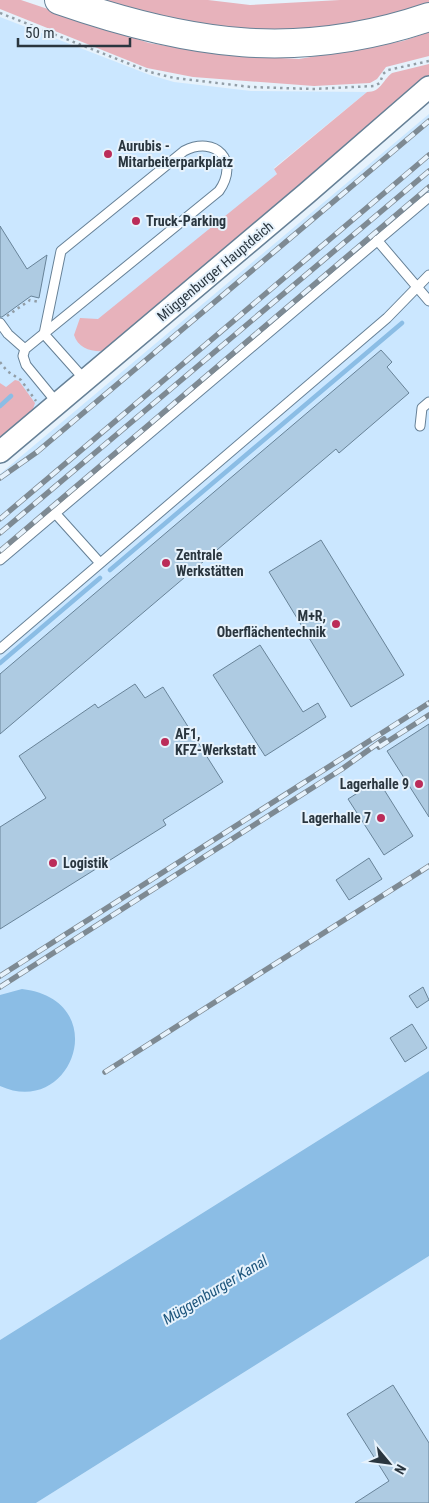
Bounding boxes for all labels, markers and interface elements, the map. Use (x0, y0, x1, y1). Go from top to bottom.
scale bar (18, 15, 130, 47)
text: 50 m (25, 24, 55, 42)
place label: Aurubis - Mitarbeiterparkplatz (118, 138, 233, 170)
marker: Aurubis - Mitarbeiterparkplatz (102, 148, 114, 160)
place label: Truck-Parking (146, 213, 226, 229)
marker: Truck-Parking (130, 215, 142, 227)
street label: Müggenburger Hauptdeich (154, 218, 276, 324)
place label: Zentrale Werkstätten (176, 547, 244, 579)
marker: Zentrale Werkstätten (160, 557, 172, 569)
place label: M+R, Oberflächentechnik (217, 608, 326, 640)
marker: M+R, Oberflächentechnik (330, 618, 342, 630)
place label: AF1, KFZ-Werkstatt (175, 726, 256, 758)
marker: AF1, KFZ-Werkstatt (159, 736, 171, 748)
place label: Lagerhalle 9 (340, 776, 409, 792)
marker: Lagerhalle 9 (413, 778, 425, 790)
place label: Lagerhalle 7 (302, 810, 371, 826)
marker: Lagerhalle 7 (375, 812, 387, 824)
place label: Logistik (63, 855, 108, 871)
marker: Logistik (47, 857, 59, 869)
water label: Müggenburger Kanal (159, 1251, 271, 1328)
north arrow (364, 1438, 414, 1488)
text: N (391, 1462, 409, 1477)

